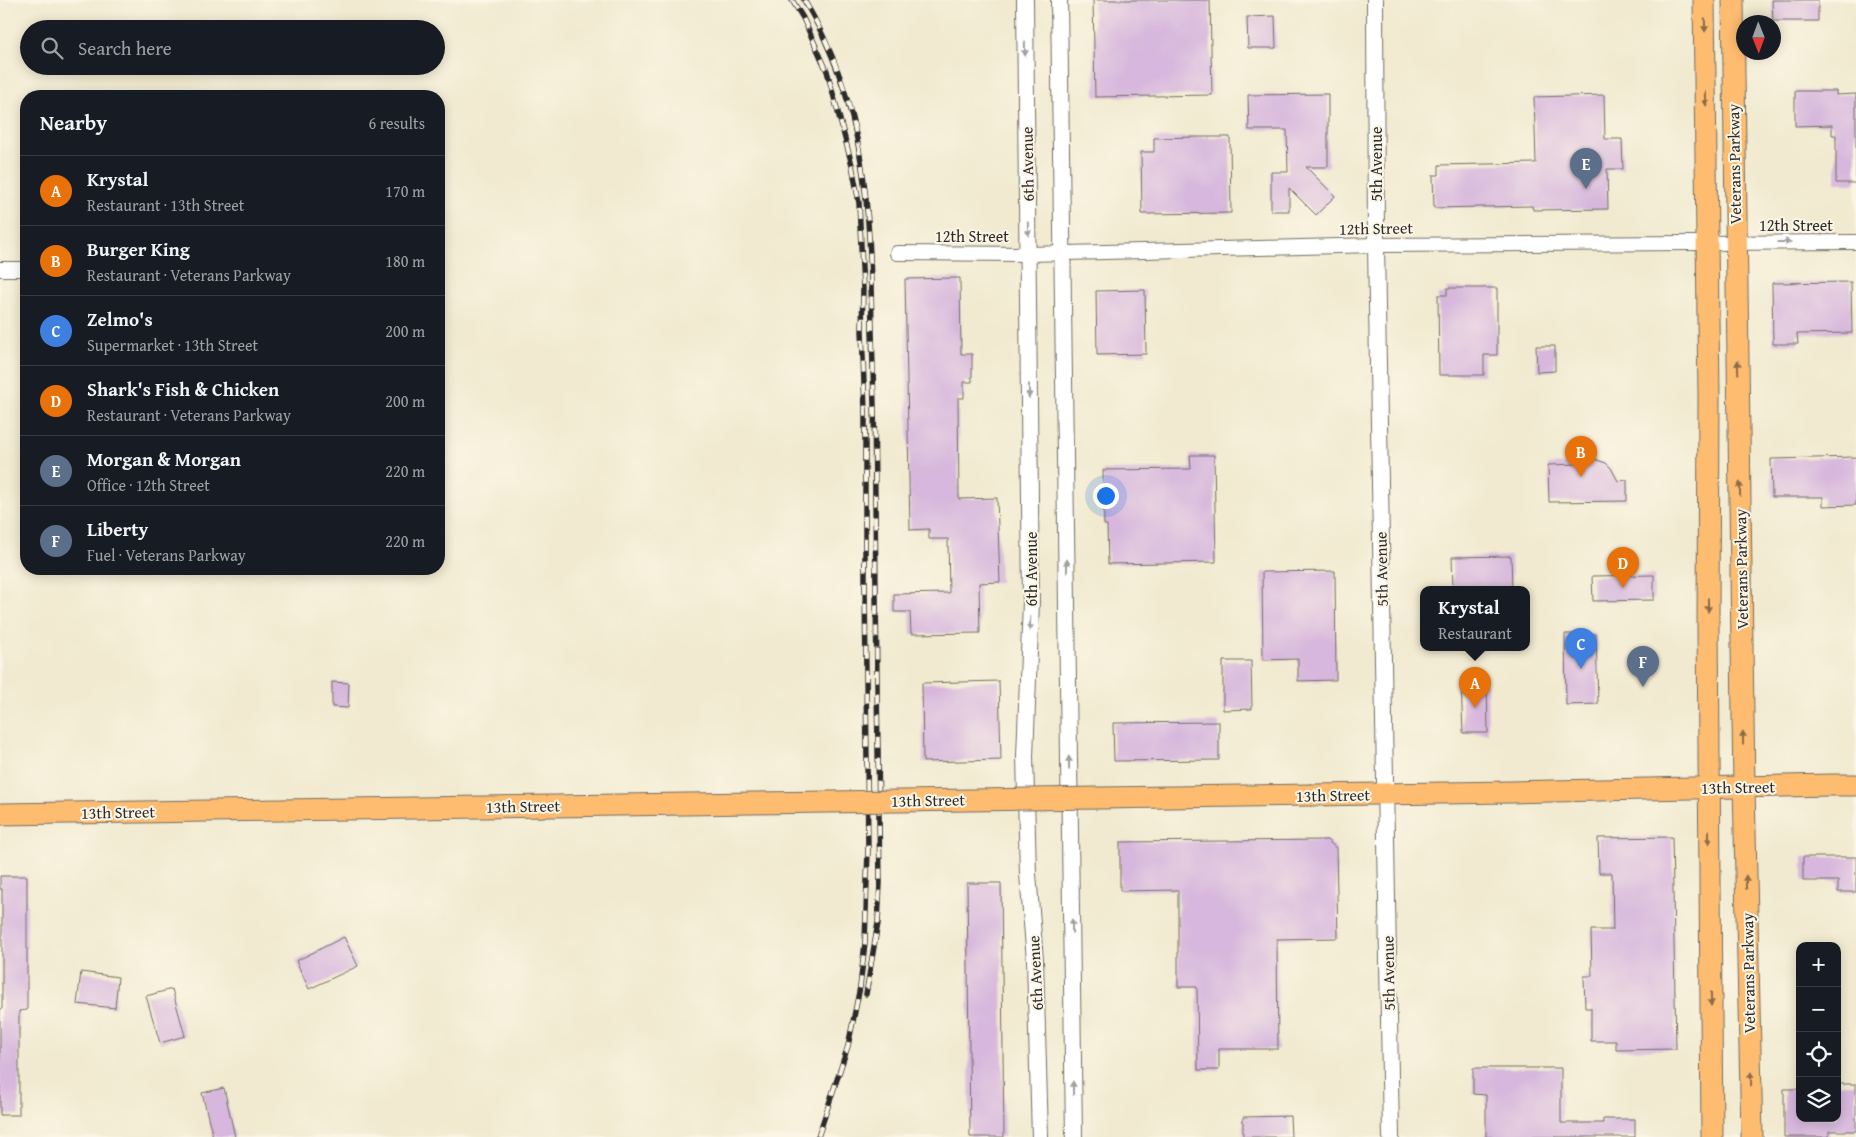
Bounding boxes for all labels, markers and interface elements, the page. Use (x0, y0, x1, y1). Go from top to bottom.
north arrow (1736, 15, 1781, 60)
one-way arrow (1701, 17, 1709, 33)
search box (20, 20, 445, 75)
icon: search (38, 34, 66, 62)
text: Search here (78, 34, 172, 62)
one-way arrow (1022, 41, 1030, 57)
one-way arrow (1702, 91, 1710, 107)
street label: Veterans Parkway (1721, 103, 1747, 224)
text: Nearby (40, 107, 107, 138)
text: 6 results (368, 111, 425, 135)
street label: 6th Avenue (1014, 126, 1040, 202)
street label: 5th Avenue (1364, 126, 1388, 202)
pin: E (1570, 148, 1602, 189)
text: Krystal (87, 165, 148, 193)
text: A (51, 179, 61, 203)
text: 170 m (385, 179, 425, 203)
text: Restaurant · 13th Street (87, 193, 244, 217)
street label: 12th Street (1759, 213, 1833, 237)
street label: 12th Street (1339, 215, 1414, 241)
one-way arrow (1024, 221, 1032, 237)
street label: 12th Street (935, 224, 1009, 248)
text: Burger King (87, 235, 190, 263)
one-way arrow (1776, 238, 1792, 246)
text: B (51, 249, 61, 273)
text: 180 m (385, 249, 425, 273)
text: Restaurant · Veterans Parkway (87, 263, 291, 287)
text: Zelmo's (87, 305, 153, 333)
text: C (51, 319, 61, 343)
text: 200 m (385, 319, 425, 343)
text: Supermarket · 13th Street (87, 333, 258, 357)
one-way arrow (1733, 358, 1741, 374)
text: Shark's Fish & Chicken (87, 375, 279, 403)
one-way arrow (1025, 383, 1033, 399)
text: D (51, 389, 61, 413)
text: 200 m (385, 389, 425, 413)
text: Restaurant · Veterans Parkway (87, 403, 291, 427)
pin: B (1565, 436, 1597, 477)
text: Morgan & Morgan (87, 445, 241, 473)
text: E (52, 459, 60, 483)
text: 220 m (385, 459, 425, 483)
text: Office · 12th Street (87, 473, 210, 497)
one-way arrow (1736, 480, 1744, 496)
your location (1093, 483, 1119, 509)
street label: Veterans Parkway (1728, 508, 1754, 629)
text: Liberty (87, 515, 148, 543)
text: F (52, 529, 60, 553)
text: 220 m (385, 529, 425, 553)
street label: 6th Avenue (1019, 531, 1043, 607)
street label: 5th Avenue (1368, 531, 1394, 607)
text: Fuel · Veterans Parkway (87, 543, 246, 567)
pin: D (1607, 547, 1639, 588)
one-way arrow (1063, 558, 1071, 574)
popup (1420, 586, 1530, 651)
text: Krystal (1438, 593, 1500, 621)
one-way arrow (1704, 598, 1712, 614)
one-way arrow (1026, 616, 1034, 632)
text: Restaurant (1438, 621, 1512, 645)
pin: C (1565, 628, 1597, 669)
pin: F (1627, 646, 1659, 687)
pin: A (1459, 667, 1491, 708)
one-way arrow (1739, 730, 1747, 746)
one-way arrow (1065, 755, 1073, 771)
street label: 13th Street (1701, 774, 1776, 800)
street label: 13th Street (1296, 782, 1371, 808)
street label: 13th Street (891, 787, 966, 813)
street label: 13th Street (486, 793, 561, 819)
street label: 13th Street (81, 799, 156, 825)
one-way arrow (1705, 829, 1713, 845)
one-way arrow (1742, 874, 1750, 890)
street label: Veterans Parkway (1735, 912, 1761, 1033)
one-way arrow (1067, 918, 1075, 934)
street label: 6th Avenue (1021, 935, 1049, 1011)
street label: 5th Avenue (1375, 935, 1401, 1011)
map controls (1796, 942, 1841, 1122)
button: + (1796, 942, 1841, 987)
button: − (1796, 987, 1841, 1032)
one-way arrow (1707, 991, 1715, 1007)
button: locate (1796, 1032, 1841, 1077)
one-way arrow (1747, 1071, 1755, 1087)
button: layers (1796, 1077, 1841, 1122)
one-way arrow (1069, 1080, 1077, 1096)

